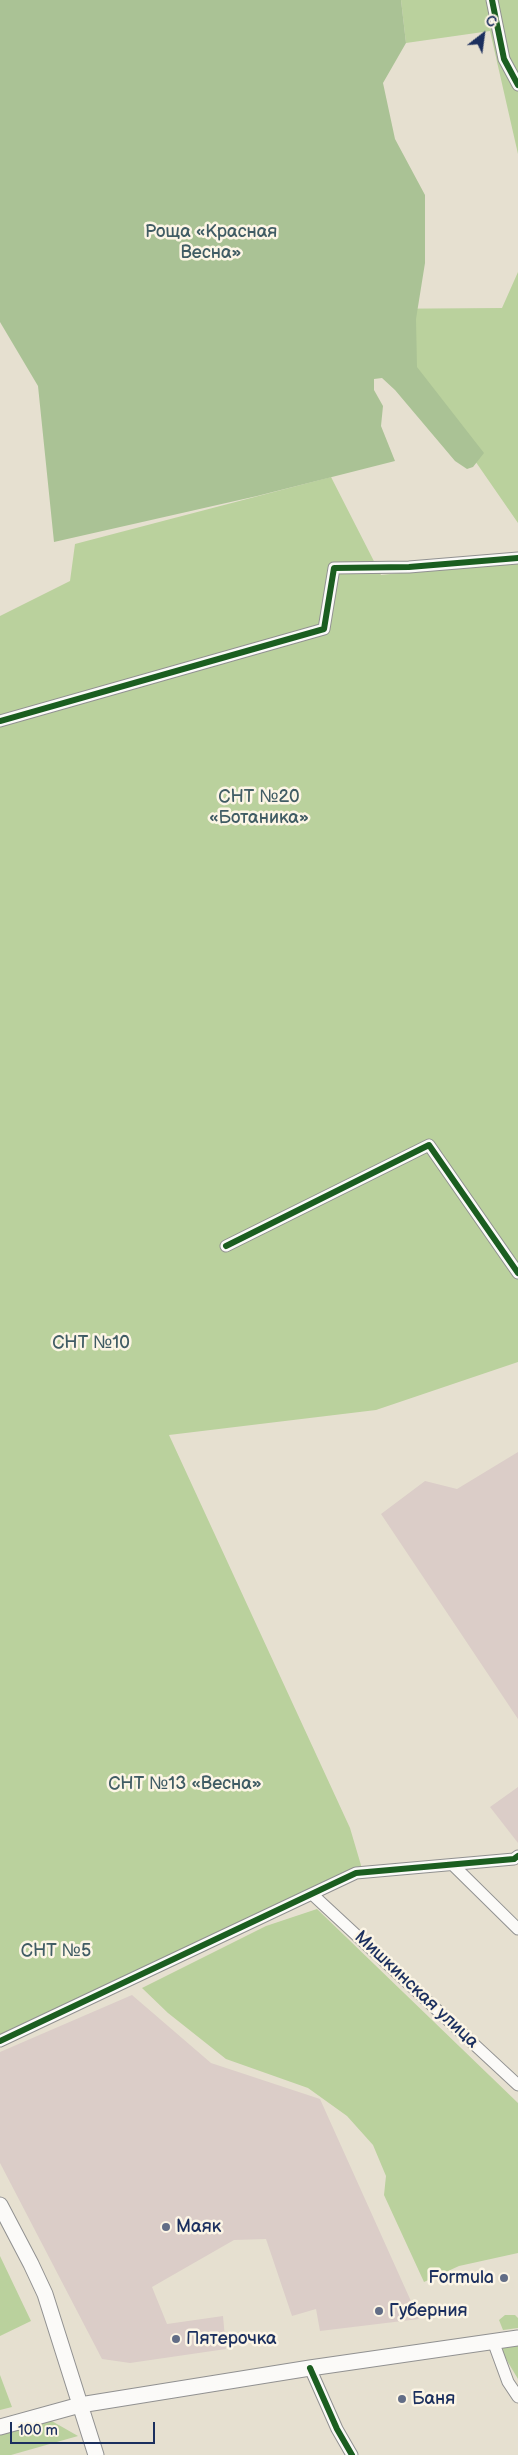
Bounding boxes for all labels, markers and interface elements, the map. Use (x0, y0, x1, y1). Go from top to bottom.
north arrow (458, 10, 508, 60)
text: С (482, 12, 499, 31)
park label: Роща «Красная Весна» (145, 221, 277, 264)
park label: СНТ №20 «Ботаника» (209, 786, 309, 829)
park label: СНТ №10 (52, 1332, 130, 1354)
park label: СНТ №13 «Весна» (108, 1773, 262, 1795)
street label: Мишкинская улица (349, 1927, 483, 2053)
park label: СНТ №5 (21, 1940, 91, 1962)
place label: Маяк (176, 2216, 221, 2238)
marker: Маяк (160, 2221, 172, 2233)
place label: Formula (428, 2267, 494, 2289)
marker: Formula (498, 2272, 510, 2284)
place label: Губерния (389, 2300, 467, 2322)
marker: Губерния (373, 2305, 385, 2317)
place label: Пятерочка (186, 2328, 277, 2350)
marker: Пятерочка (170, 2333, 182, 2345)
place label: Баня (412, 2388, 455, 2410)
marker: Баня (396, 2393, 408, 2405)
scale bar (12, 2412, 158, 2444)
text: 100 m (18, 2421, 58, 2440)

